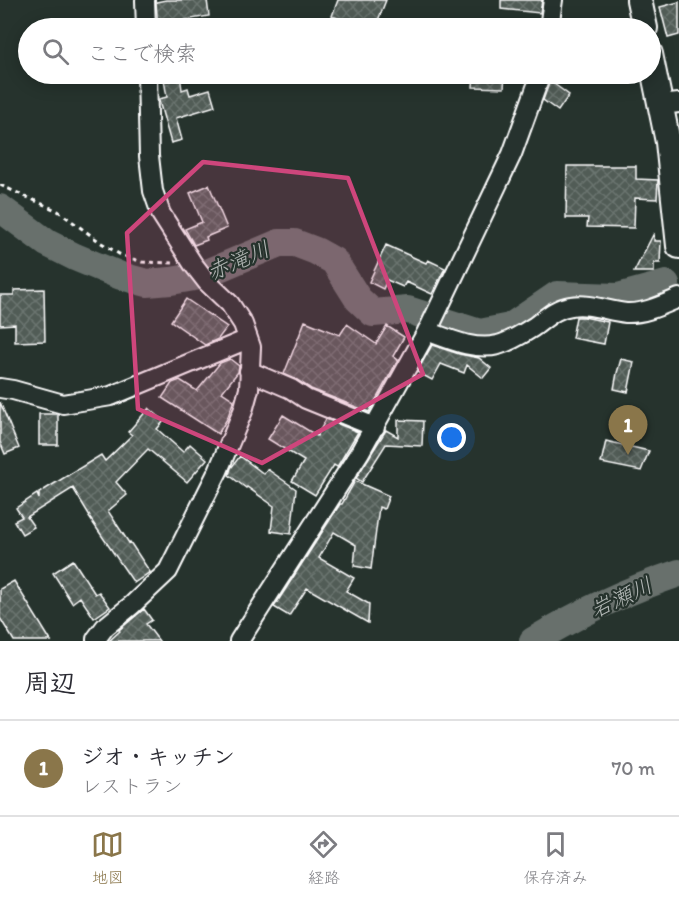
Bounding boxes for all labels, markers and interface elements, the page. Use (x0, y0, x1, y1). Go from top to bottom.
search box (18, 18, 661, 84)
icon: search (39, 35, 72, 68)
text: ここで検索 (87, 40, 197, 67)
water label: 赤滝川 (203, 235, 274, 286)
pin: 1 (608, 406, 648, 455)
your location (437, 423, 466, 452)
water label: 岩瀬川 (586, 571, 657, 624)
text: 周辺 (24, 667, 76, 699)
text: ジオ・キッチン (81, 743, 235, 770)
text: 1 (39, 756, 48, 780)
text: 70 m (611, 756, 655, 780)
text: レストラン (81, 774, 183, 798)
tab: 地図 (91, 828, 124, 888)
tab: 経路 (307, 828, 340, 888)
tab: 保存済み (523, 828, 587, 888)

